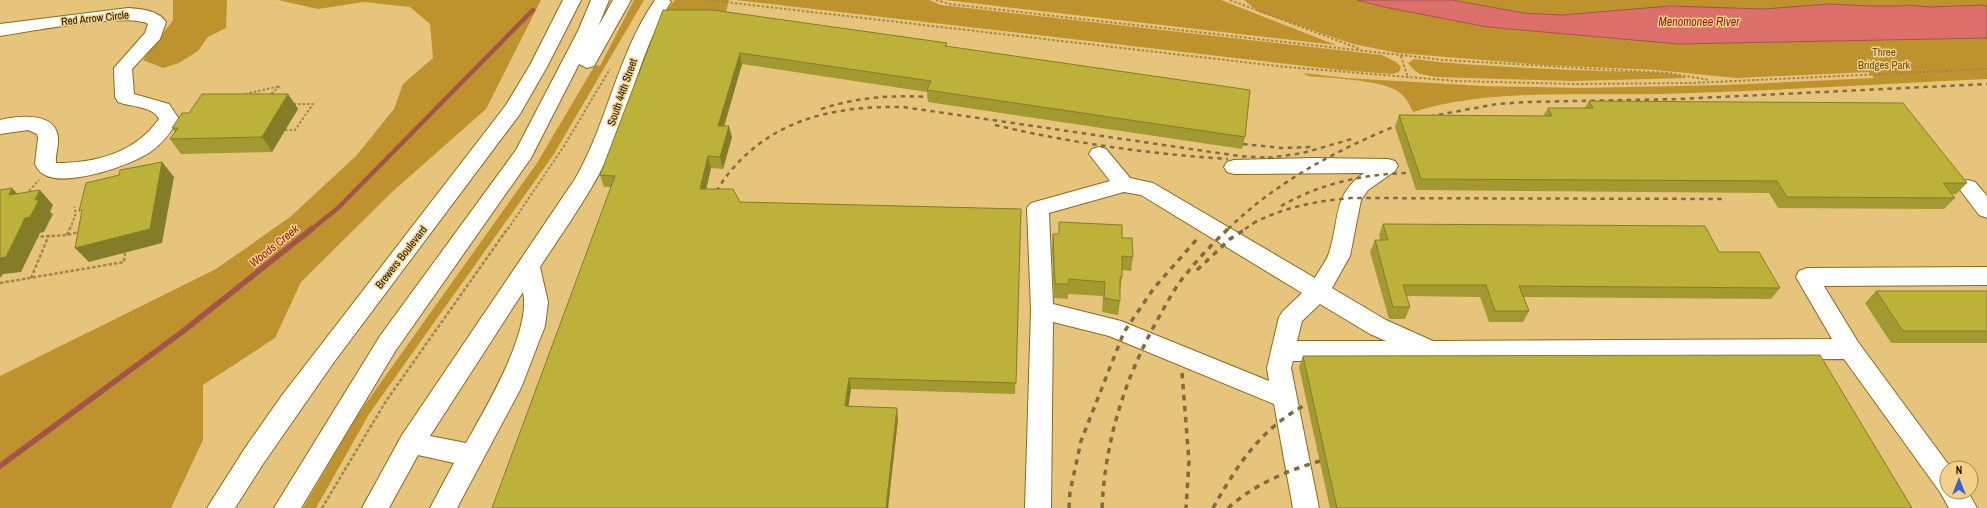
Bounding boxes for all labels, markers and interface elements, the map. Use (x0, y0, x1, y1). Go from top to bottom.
street label: Red Arrow Circle (60, 7, 130, 29)
water label: Menomonee River (1659, 14, 1740, 30)
park label: Three Bridges Park (1858, 45, 1911, 72)
street label: South 44th Street (604, 56, 640, 127)
water label: Woods Creek (246, 220, 303, 271)
street label: Brewers Boulevard (372, 223, 430, 291)
north arrow (1939, 460, 1979, 500)
text: N (1956, 463, 1962, 477)

